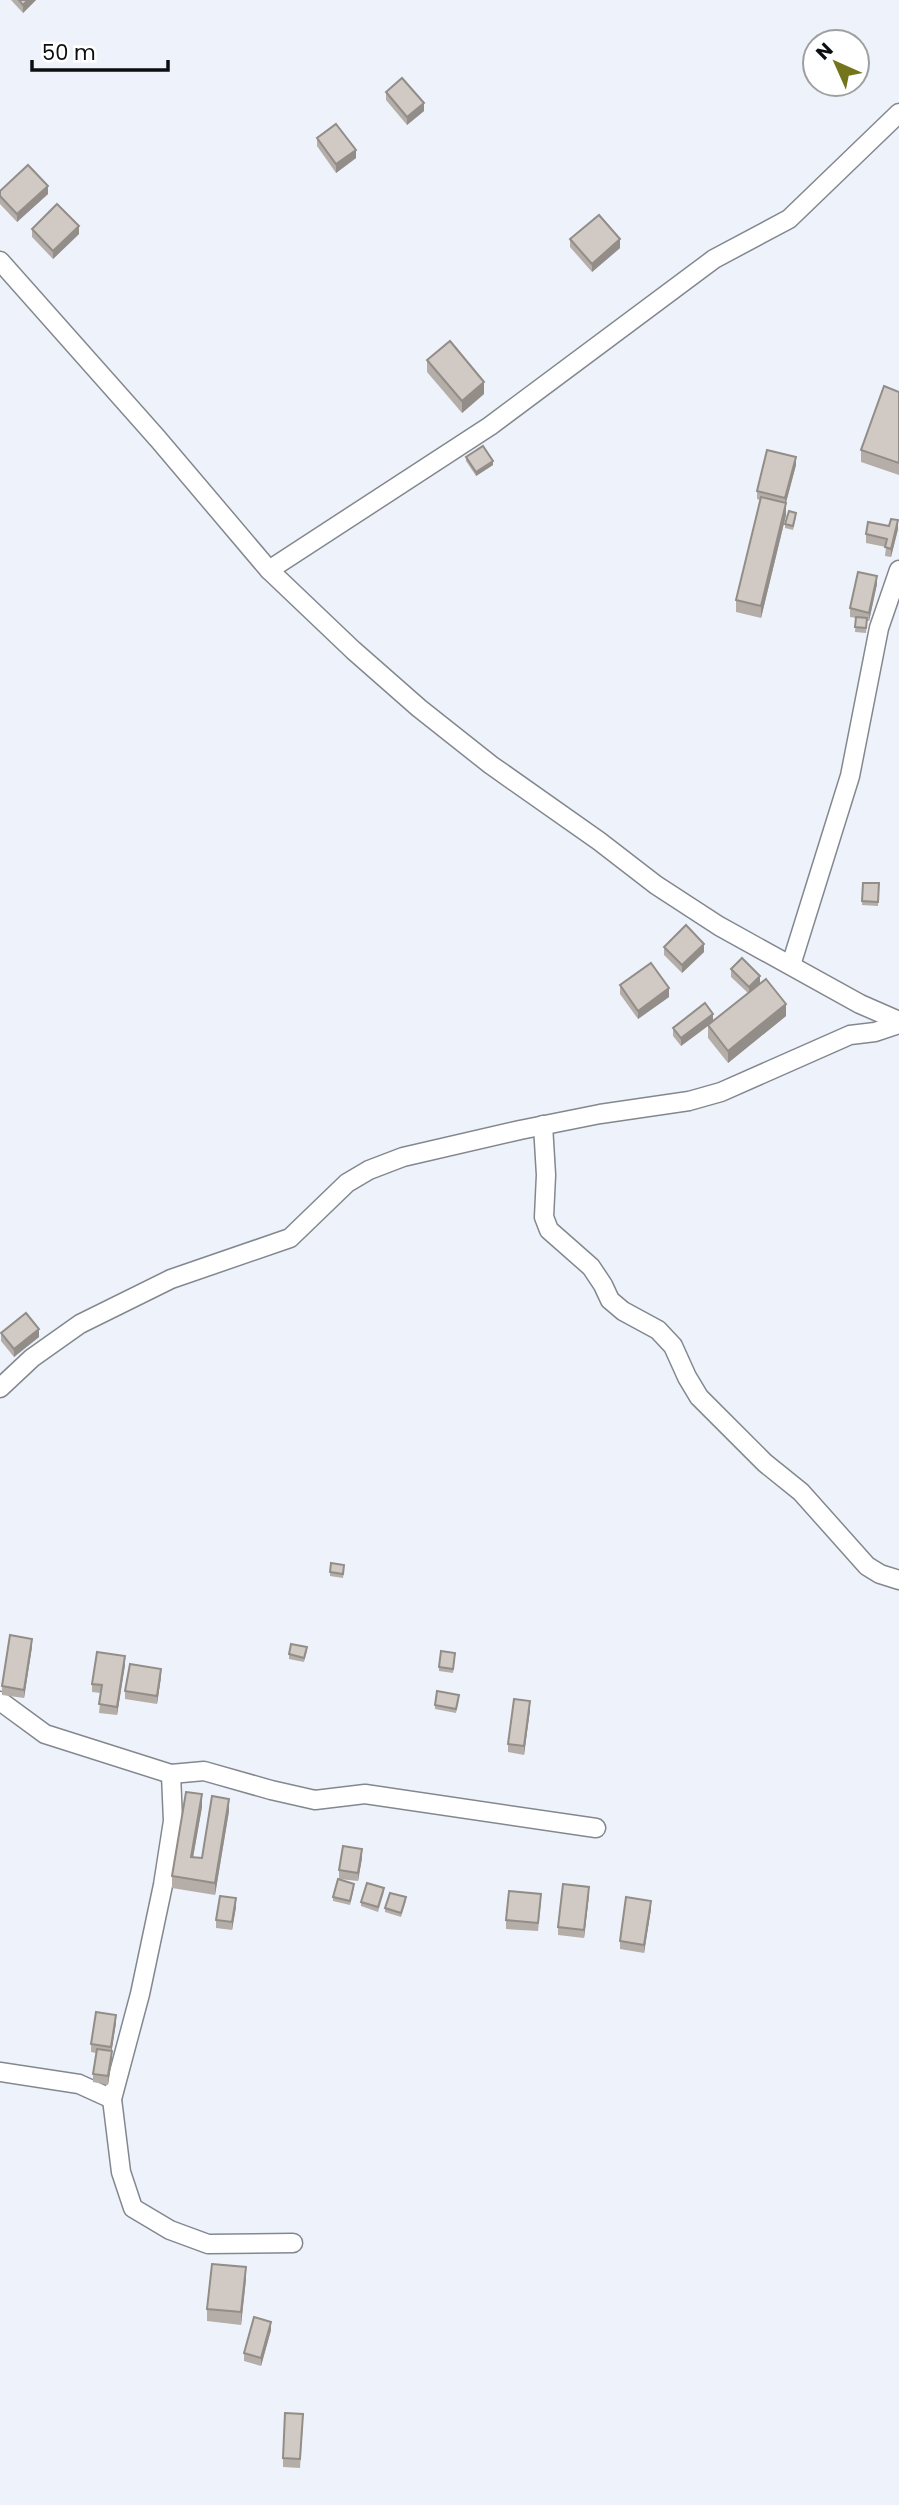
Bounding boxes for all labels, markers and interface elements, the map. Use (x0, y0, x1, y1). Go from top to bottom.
scale bar (32, 28, 168, 72)
north arrow (801, 28, 871, 98)
text: N (810, 37, 839, 66)
text: 50 m (42, 38, 96, 67)

